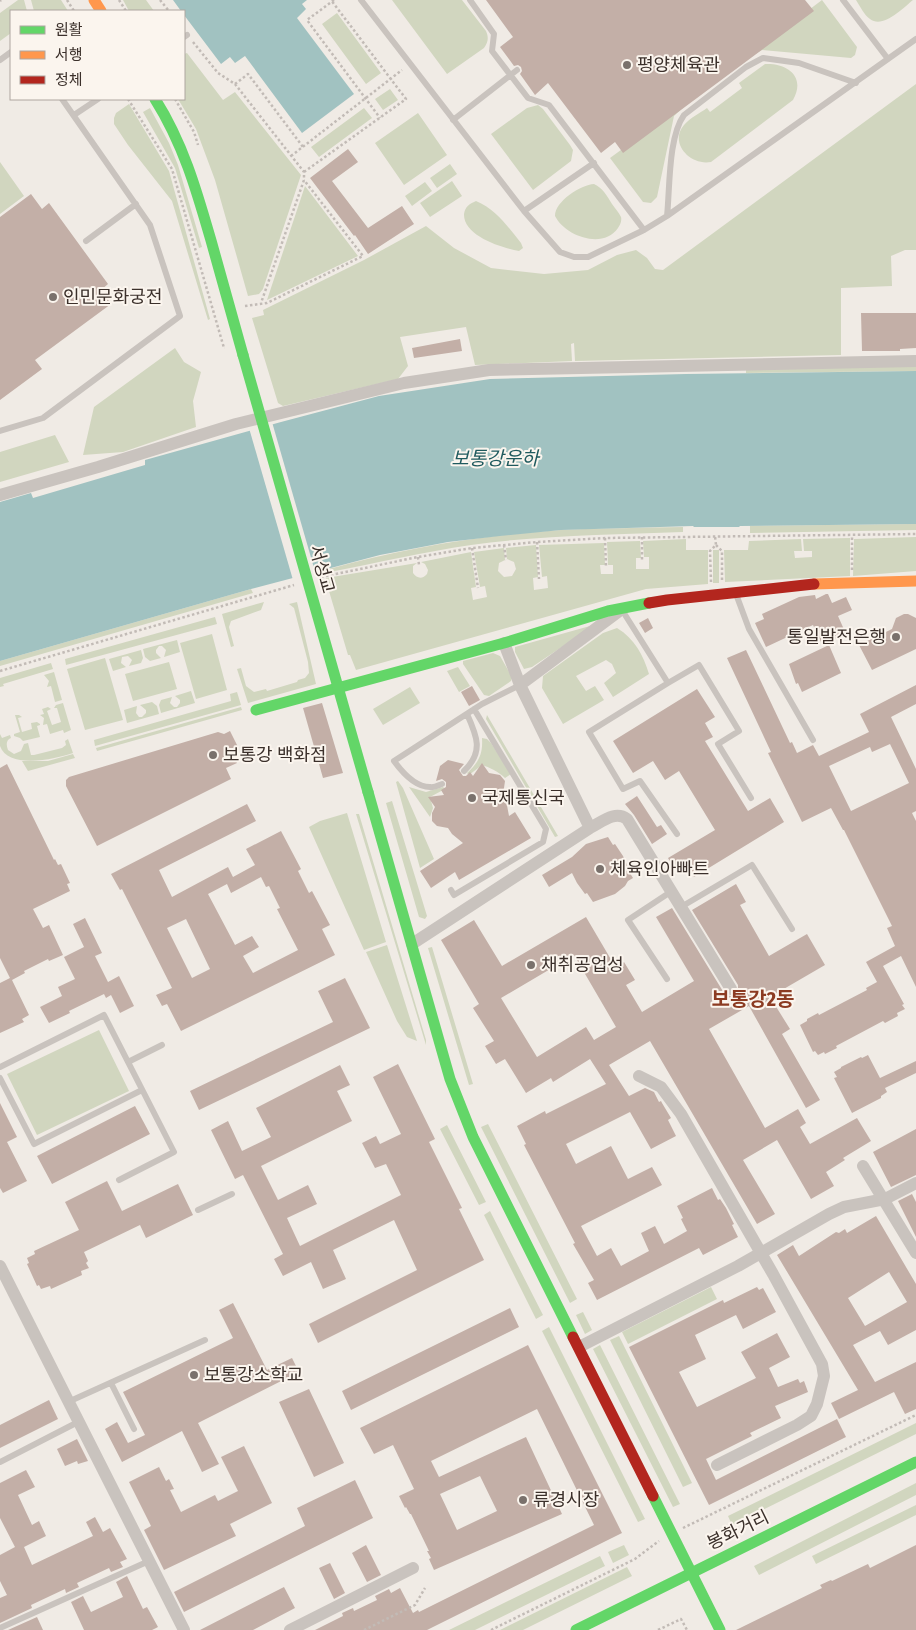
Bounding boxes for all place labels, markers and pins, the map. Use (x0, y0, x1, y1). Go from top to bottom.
place label: 평양체육관 (637, 54, 720, 76)
marker: 평양체육관 (621, 59, 633, 71)
place label: 인민문화궁전 (63, 286, 162, 308)
marker: 인민문화궁전 (47, 291, 59, 303)
place label: 통일발전은행 (787, 626, 886, 648)
marker: 통일발전은행 (890, 631, 902, 643)
place label: 보통강 백화점 (223, 744, 327, 766)
marker: 보통강 백화점 (207, 749, 219, 761)
place label: 국제통신국 (482, 787, 565, 809)
marker: 국제통신국 (466, 792, 478, 804)
place label: 체육인아빠트 (610, 858, 709, 880)
marker: 체육인아빠트 (594, 863, 606, 875)
place label: 채취공업성 (541, 954, 624, 976)
marker: 채취공업성 (525, 959, 537, 971)
place label: 보통강소학교 (204, 1364, 303, 1386)
marker: 보통강소학교 (188, 1369, 200, 1381)
place label: 류경시장 (533, 1489, 599, 1511)
marker: 류경시장 (517, 1494, 529, 1506)

